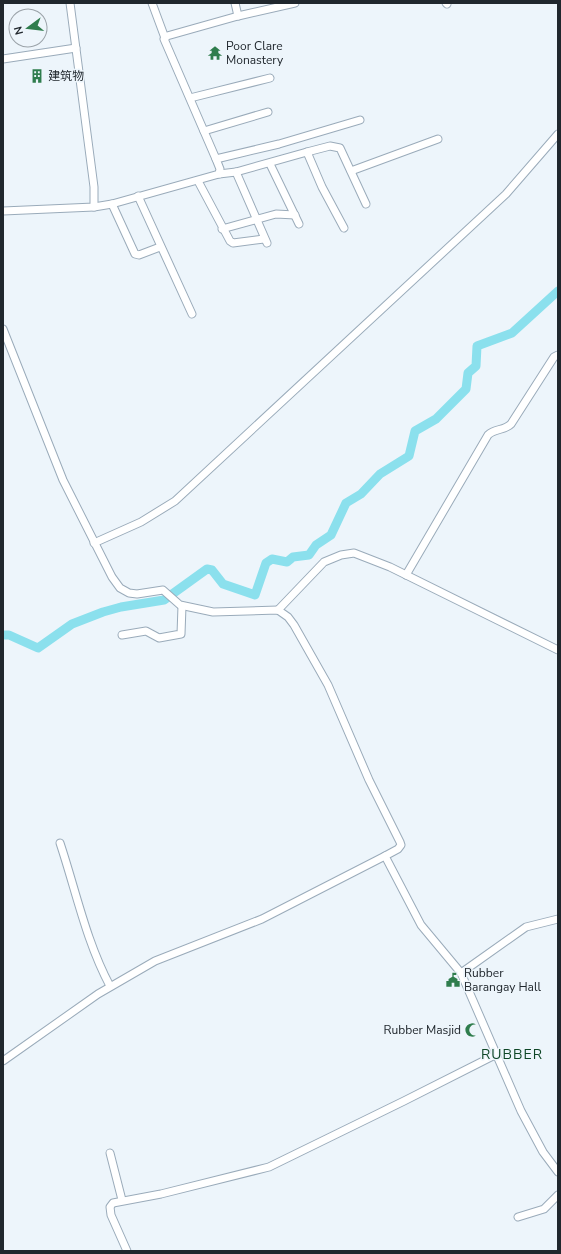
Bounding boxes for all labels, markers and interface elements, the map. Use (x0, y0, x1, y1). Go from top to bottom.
north arrow (8, 8, 48, 48)
text: N (11, 25, 27, 36)
place label: Poor Clare Monastery (226, 38, 284, 68)
temple icon: Poor Clare Monastery (207, 45, 223, 61)
building icon: 建筑物 (29, 68, 45, 84)
place label: 建筑物 (48, 68, 84, 84)
place label: Rubber Barangay Hall (464, 965, 542, 995)
public building icon: Rubber Barangay Hall (445, 972, 461, 988)
place label: Rubber Masjid (383, 1022, 461, 1038)
mosque icon: Rubber Masjid (464, 1022, 480, 1038)
district label: RUBBER (481, 1045, 543, 1064)

